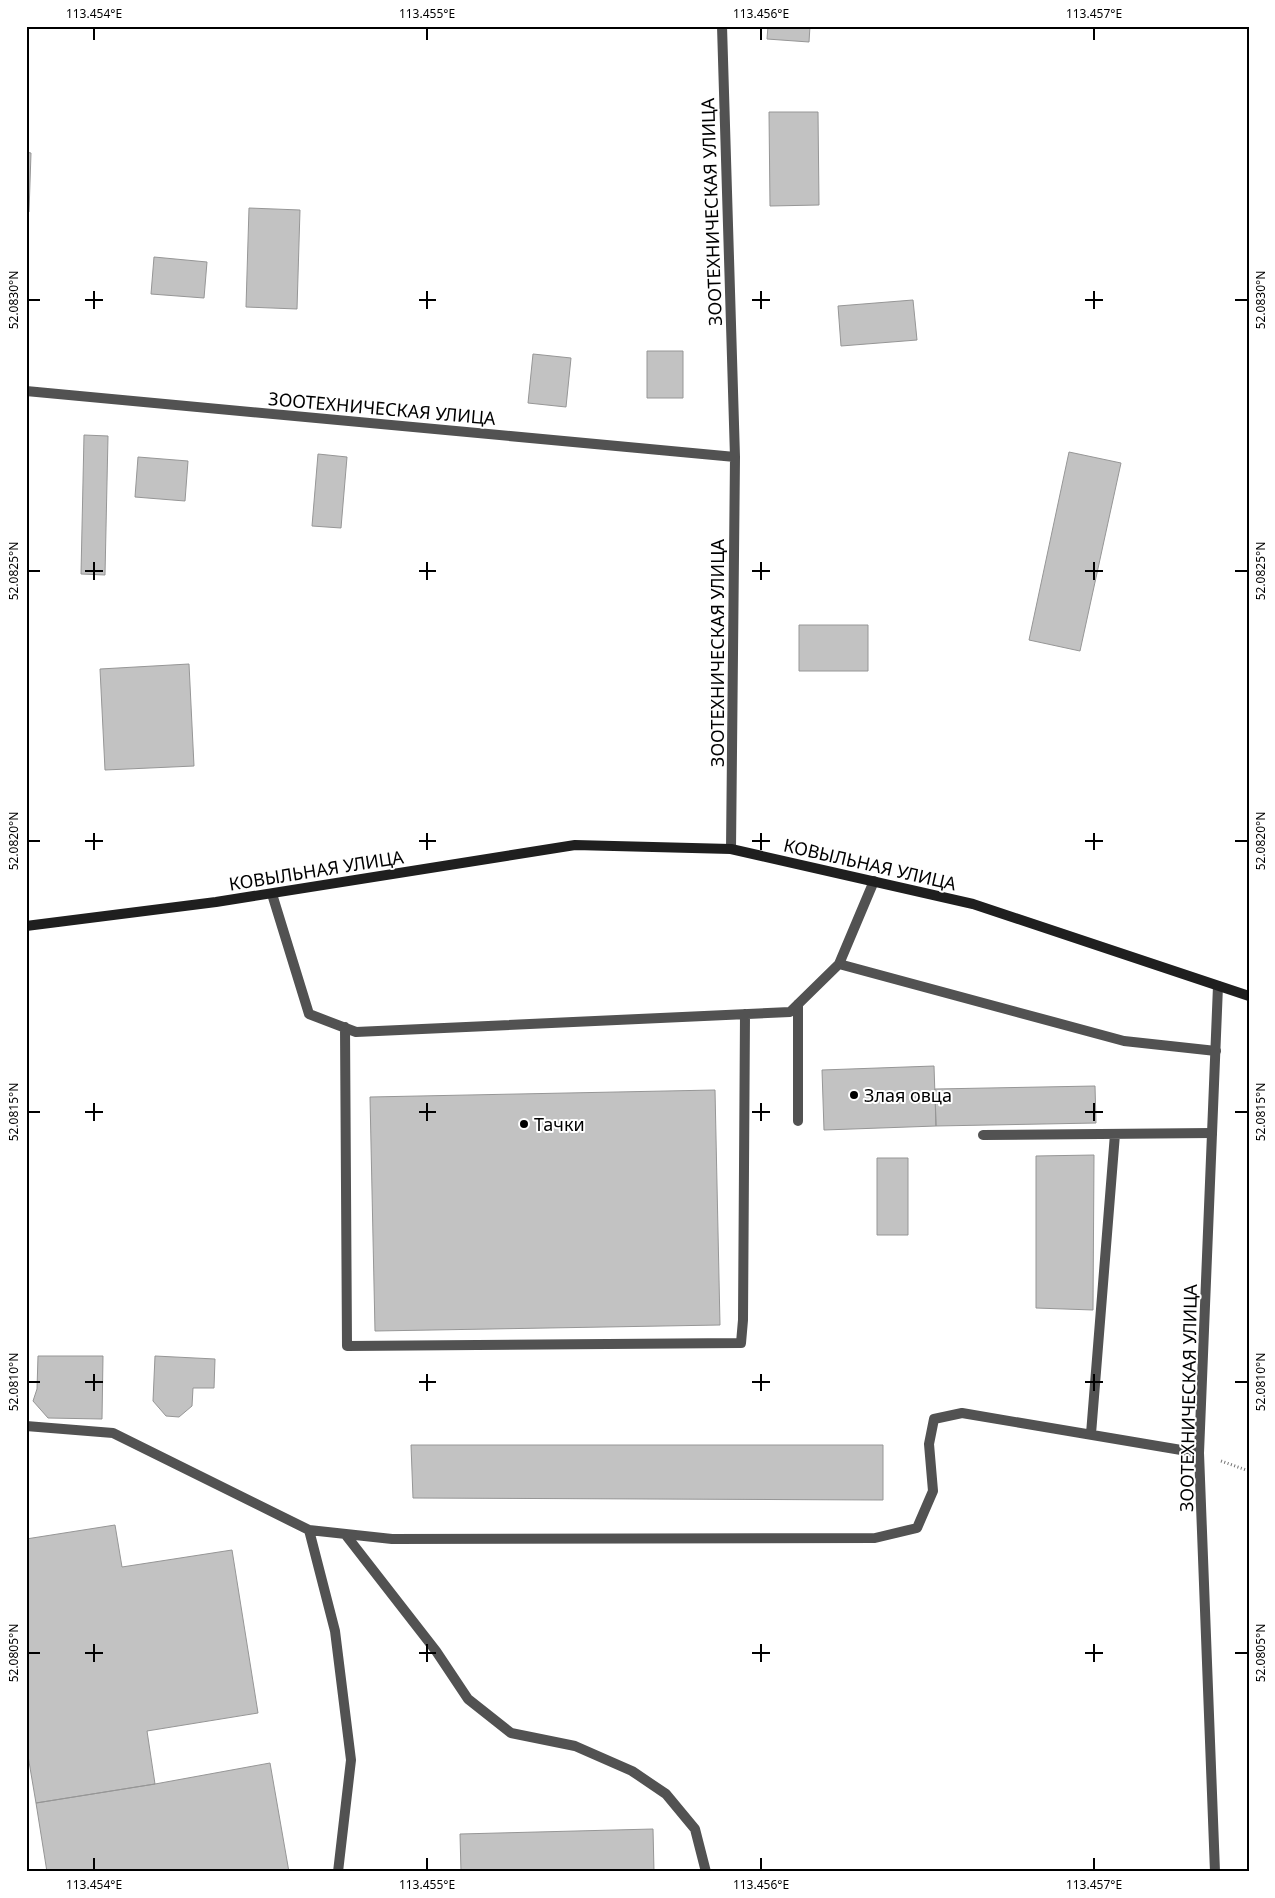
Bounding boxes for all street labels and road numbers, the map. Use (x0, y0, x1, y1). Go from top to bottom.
street label: ЗООТЕХНИЧЕСКАЯ УЛИЦА (695, 97, 727, 326)
street label: ЗООТЕХНИЧЕСКАЯ УЛИЦА (267, 386, 497, 430)
street label: ЗООТЕХНИЧЕСКАЯ УЛИЦА (705, 538, 729, 767)
street label: КОВЫЛЬНАЯ УЛИЦА (781, 832, 959, 896)
street label: КОВЫЛЬНАЯ УЛИЦА (227, 844, 406, 896)
street label: ЗООТЕХНИЧЕСКАЯ УЛИЦА (1174, 1283, 1202, 1512)

